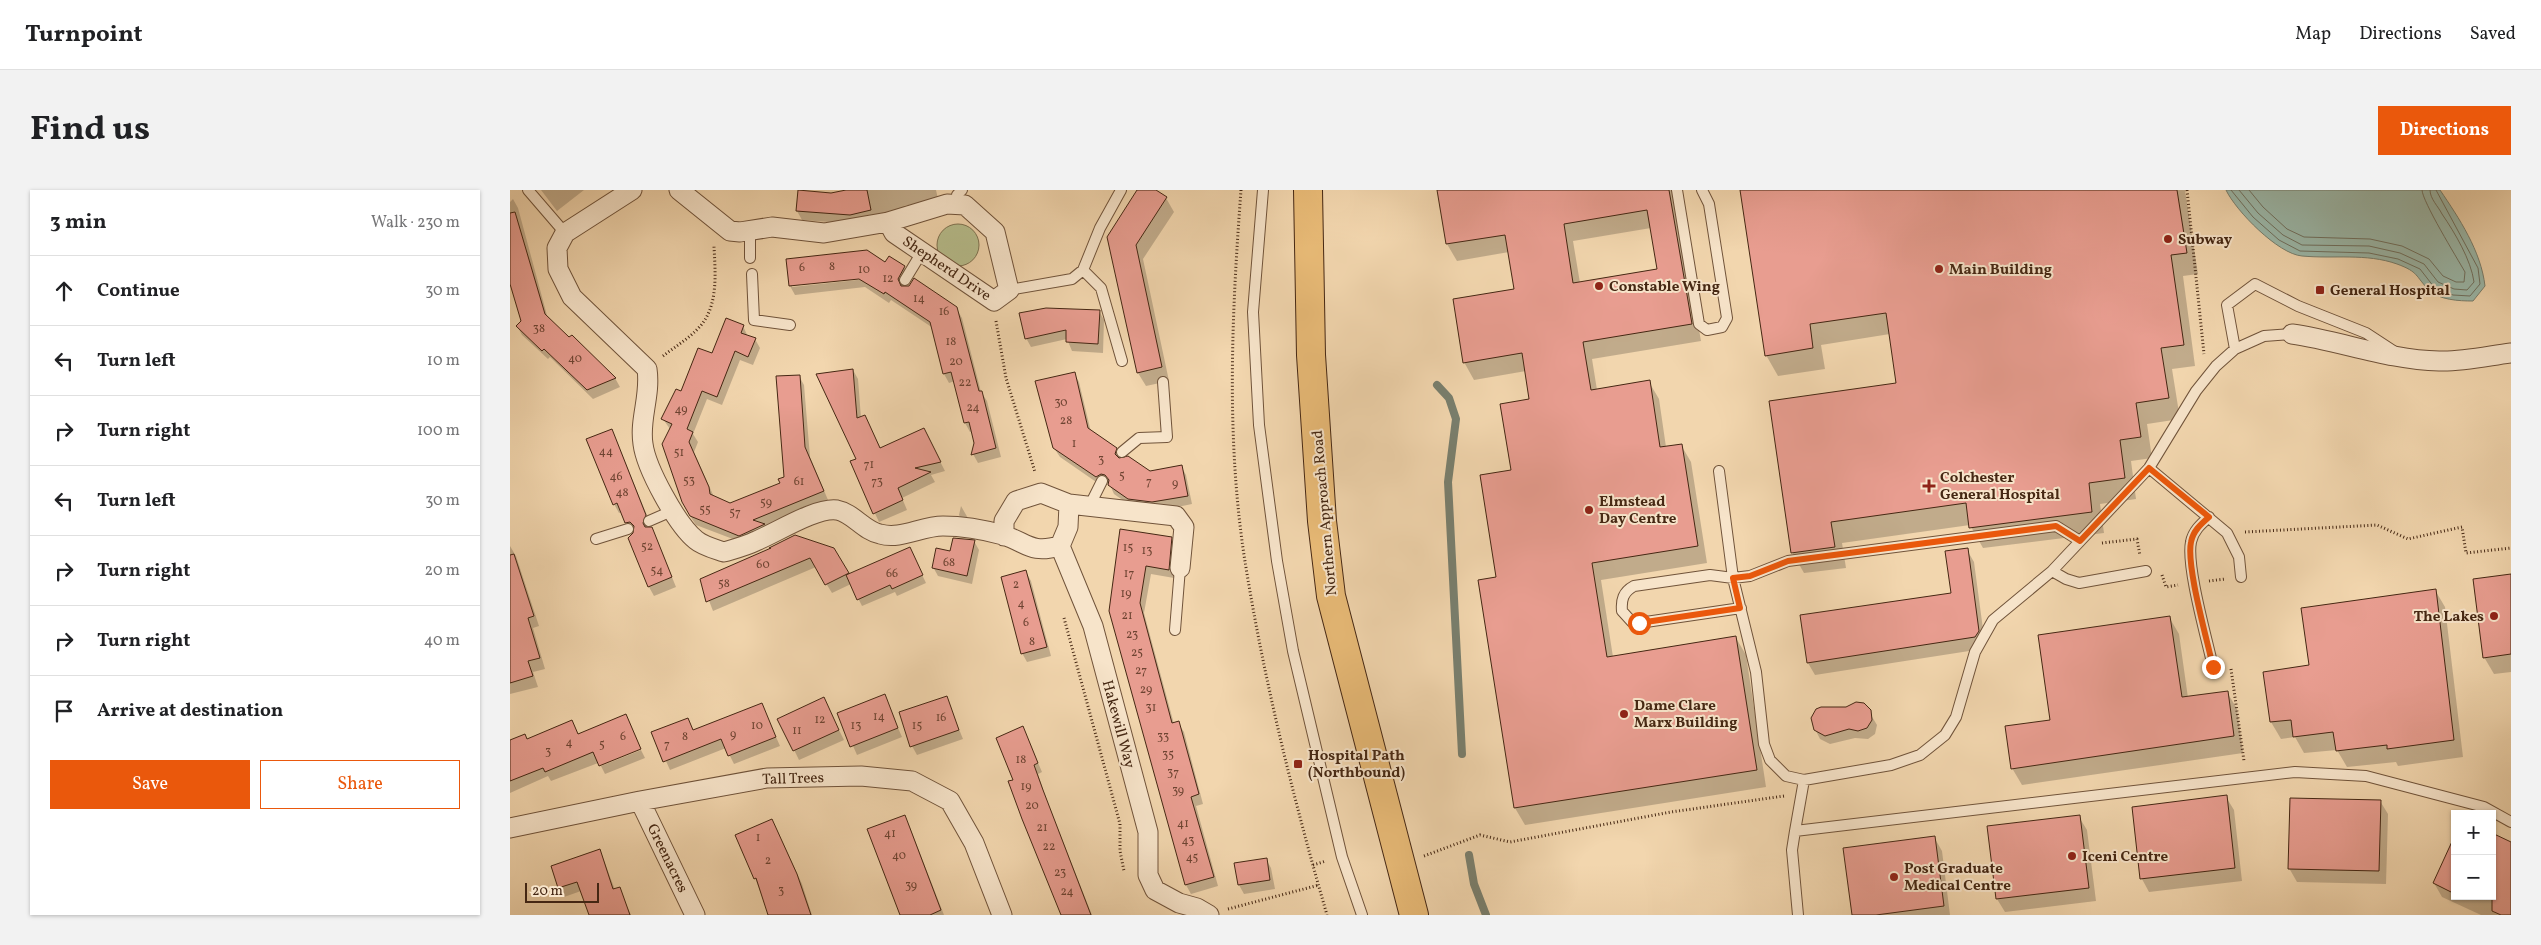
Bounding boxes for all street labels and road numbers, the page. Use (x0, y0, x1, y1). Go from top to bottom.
street label: Shepherd Drive (898, 232, 995, 307)
street label: Northern Approach Road (1308, 429, 1343, 596)
street label: Hakewill Way (1096, 678, 1139, 771)
street label: Tall Trees (762, 768, 824, 791)
street label: Greenacres (641, 821, 692, 897)

